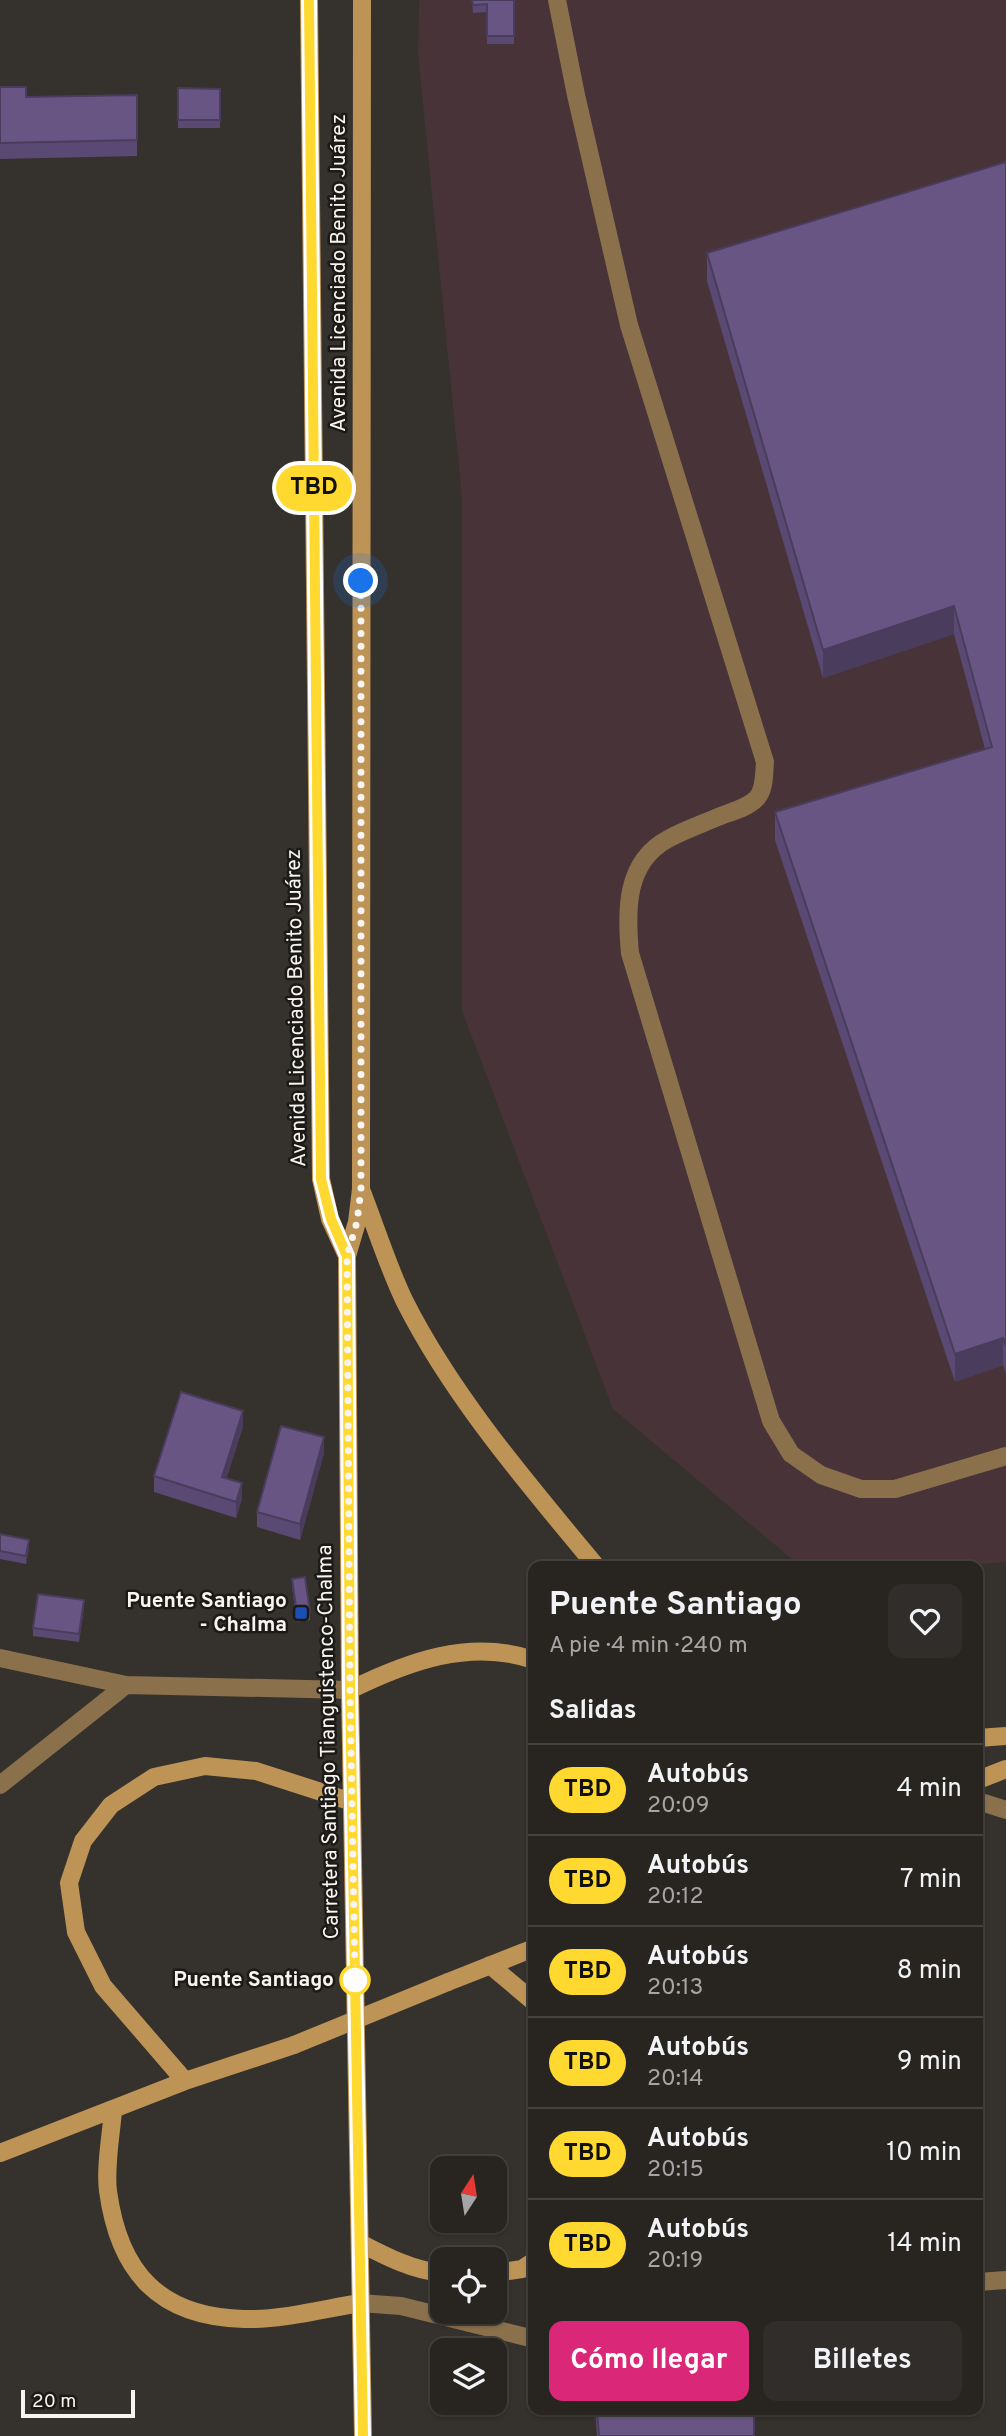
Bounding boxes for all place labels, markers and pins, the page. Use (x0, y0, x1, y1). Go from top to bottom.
place label: Puente Santiago - Chalma (126, 1588, 287, 1639)
marker: Puente Santiago - Chalma (293, 1605, 309, 1621)
marker: Puente Santiago (340, 1965, 370, 1995)
place label: Puente Santiago (173, 1967, 334, 1994)

